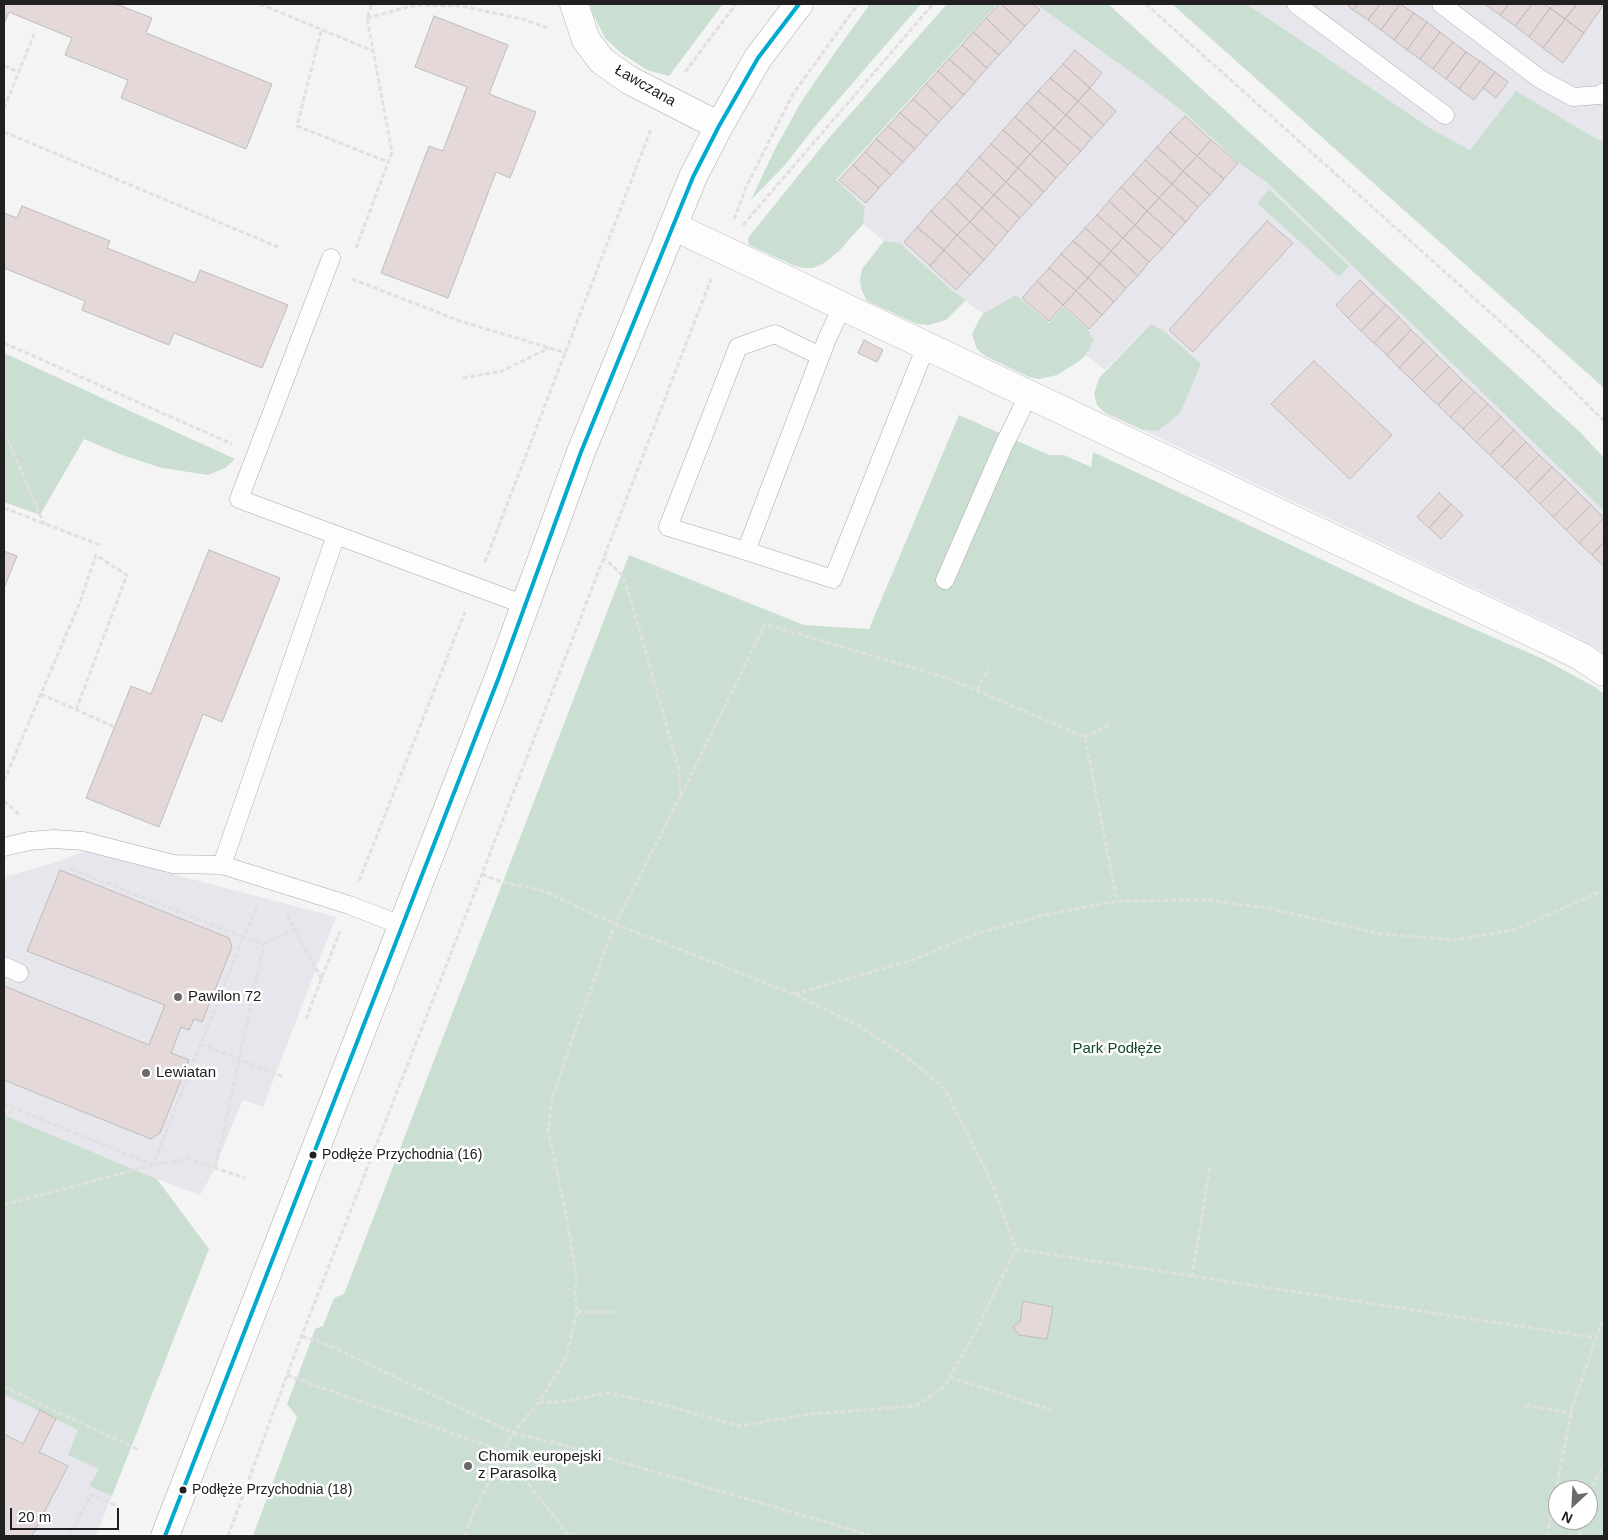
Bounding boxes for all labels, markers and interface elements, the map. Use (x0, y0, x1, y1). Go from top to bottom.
street label: Ławczana (611, 61, 679, 111)
place label: Pawilon 72 (188, 988, 261, 1006)
marker: Pawilon 72 (172, 991, 184, 1003)
park label: Park Podłęże (1072, 1040, 1162, 1058)
place label: Lewiatan (156, 1064, 216, 1082)
marker: Lewiatan (140, 1067, 152, 1079)
place label: Podłęże Przychodnia (16) (322, 1147, 482, 1163)
marker: Podłęże Przychodnia (16) (308, 1150, 318, 1160)
place label: Chomik europejski z Parasolką (478, 1448, 601, 1483)
marker: Chomik europejski z Parasolką (462, 1460, 474, 1472)
north arrow (1548, 1480, 1598, 1530)
place label: Podłęże Przychodnia (18) (192, 1482, 352, 1498)
marker: Podłęże Przychodnia (18) (178, 1485, 188, 1495)
scale bar (12, 1498, 121, 1530)
text: 20 m (18, 1508, 51, 1525)
text: N (1559, 1508, 1575, 1527)

